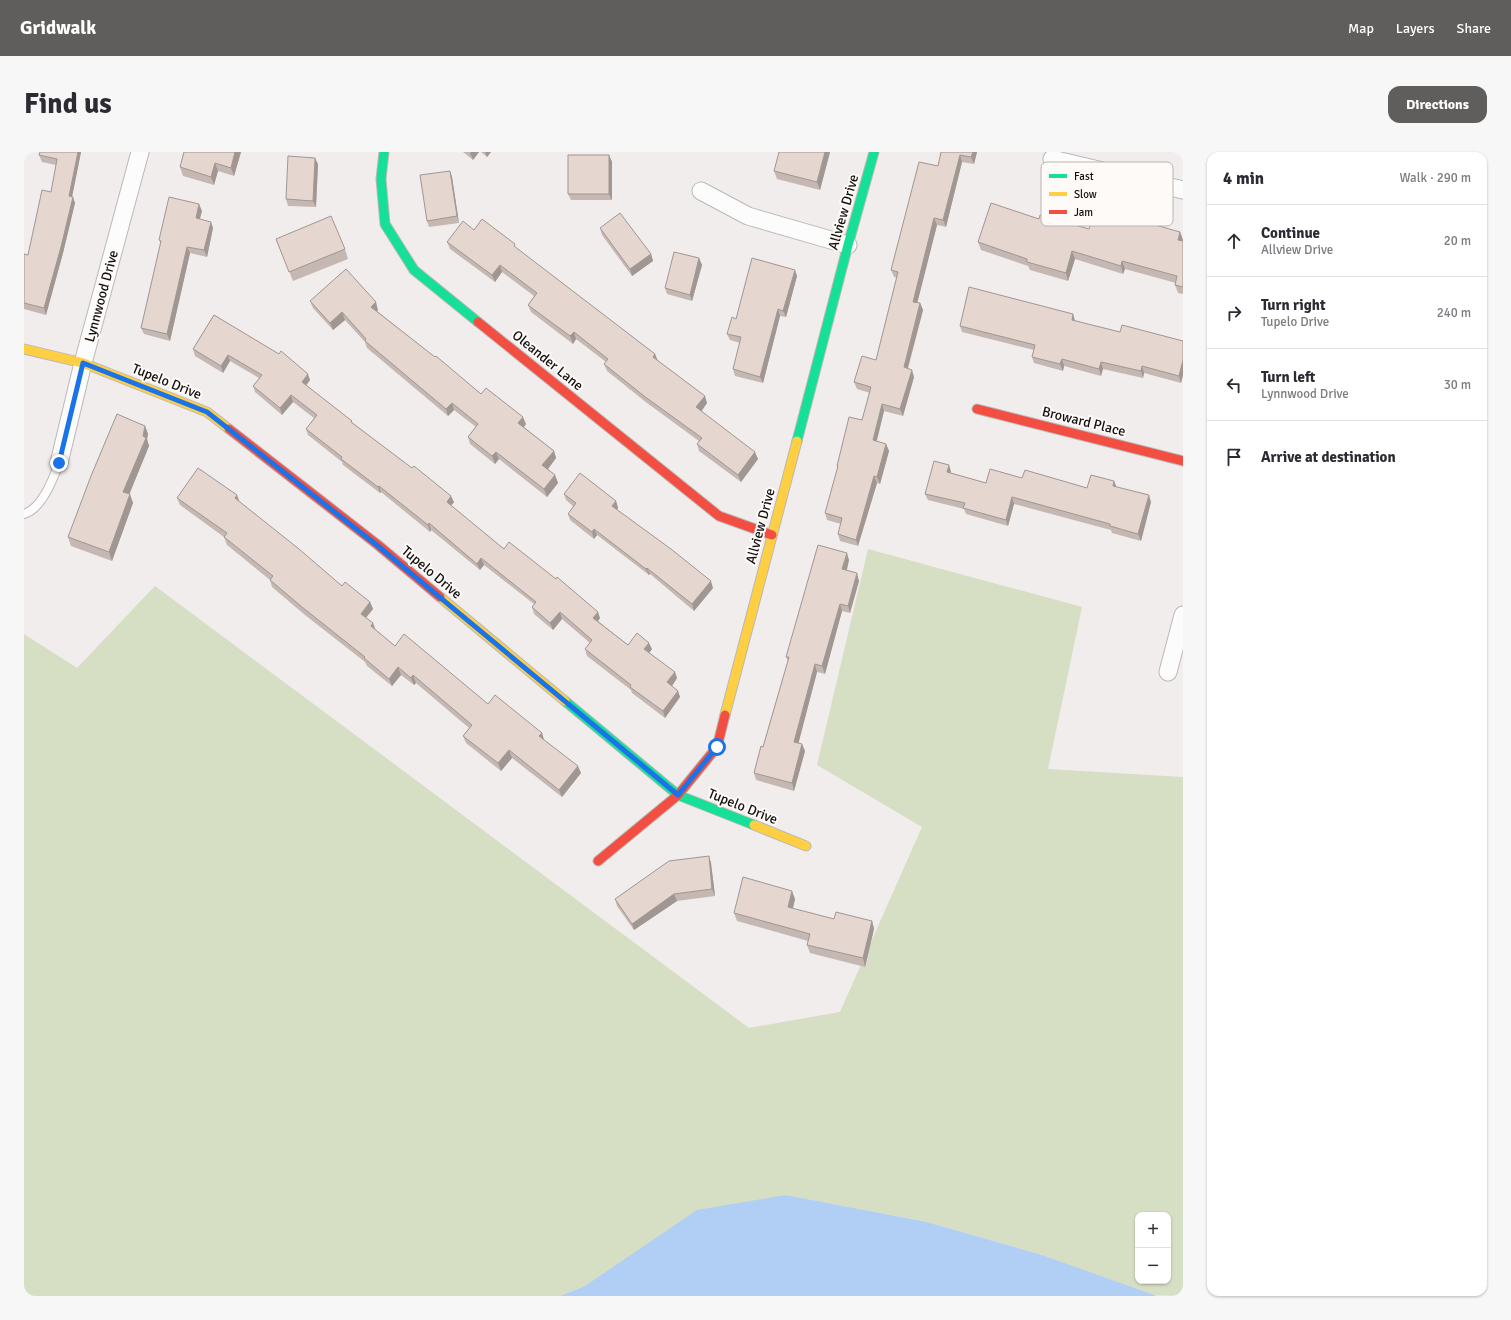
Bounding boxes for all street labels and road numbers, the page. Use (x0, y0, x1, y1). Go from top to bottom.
street label: Allview Drive (825, 172, 862, 252)
street label: Lynnwood Drive (81, 248, 122, 344)
street label: Oleander Lane (509, 327, 587, 394)
street label: Tupelo Drive (130, 360, 204, 403)
street label: Broward Place (1040, 403, 1127, 440)
street label: Allview Drive (742, 486, 779, 566)
street label: Tupelo Drive (398, 542, 465, 603)
street label: Tupelo Drive (706, 785, 780, 828)

